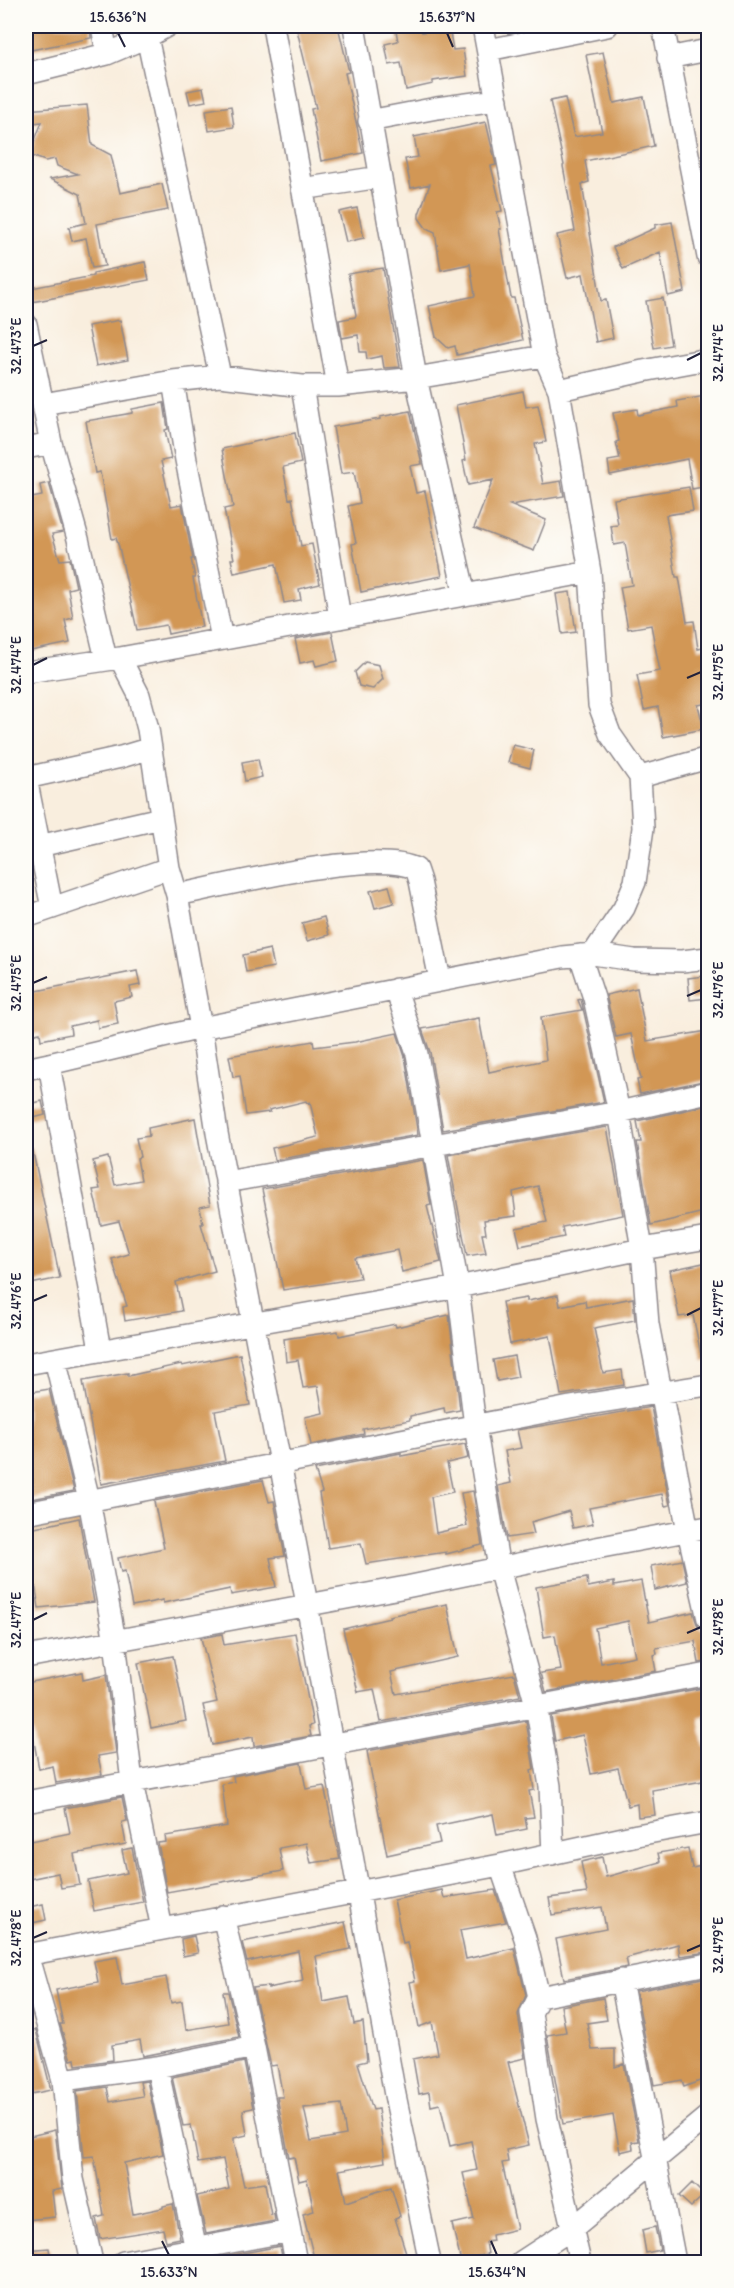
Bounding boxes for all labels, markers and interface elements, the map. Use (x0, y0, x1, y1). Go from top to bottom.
text: 15.636°N (89, 8, 147, 26)
text: 15.637°N (419, 8, 475, 26)
text: 32.473°E (7, 317, 25, 375)
text: 32.474°E (709, 324, 727, 382)
text: 32.474°E (7, 636, 25, 694)
text: 32.475°E (709, 644, 727, 700)
text: 32.475°E (7, 955, 25, 1011)
text: 32.476°E (709, 962, 727, 1018)
text: 32.476°E (7, 1273, 25, 1329)
text: 32.477°E (709, 1280, 727, 1336)
text: 32.477°E (7, 1592, 25, 1648)
text: 32.478°E (709, 1598, 727, 1656)
text: 32.478°E (7, 1909, 25, 1967)
text: 32.479°E (709, 1917, 727, 1973)
text: 15.633°N (140, 2263, 198, 2281)
text: 15.634°N (468, 2263, 526, 2281)

